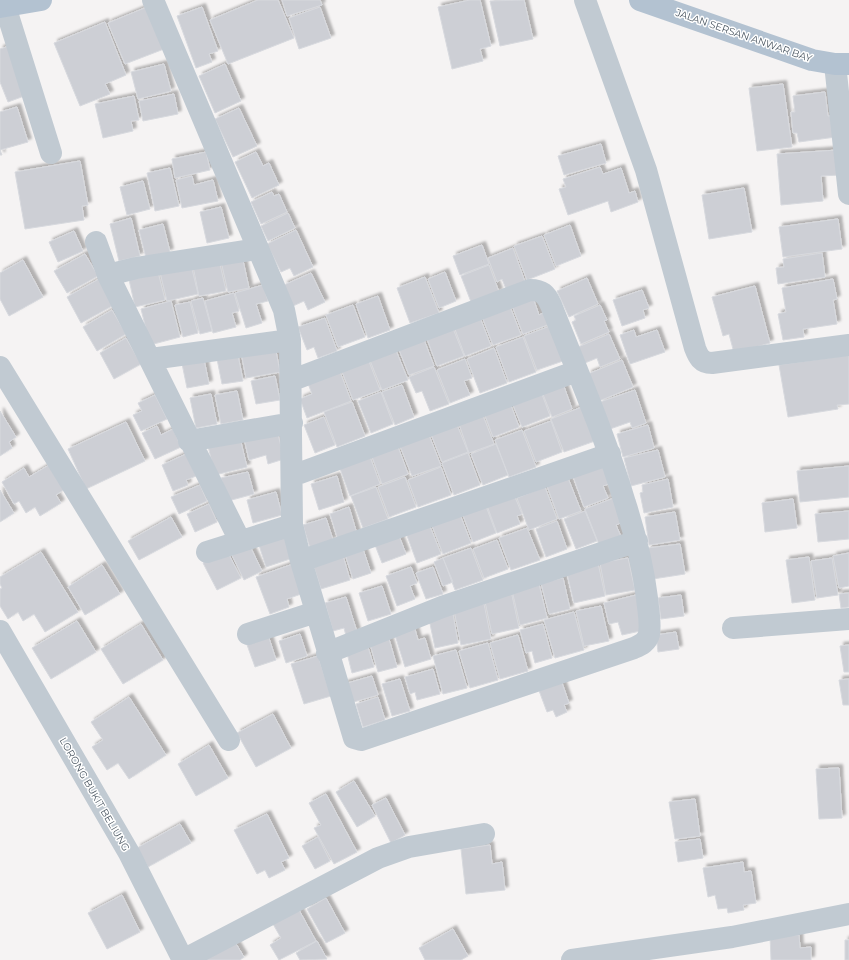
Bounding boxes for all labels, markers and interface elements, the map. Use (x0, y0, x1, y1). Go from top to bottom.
street label: JALAN SERSAN ANWAR BAY (673, 6, 814, 65)
street label: LORONG BUKIT BELIUNG (57, 735, 132, 853)

